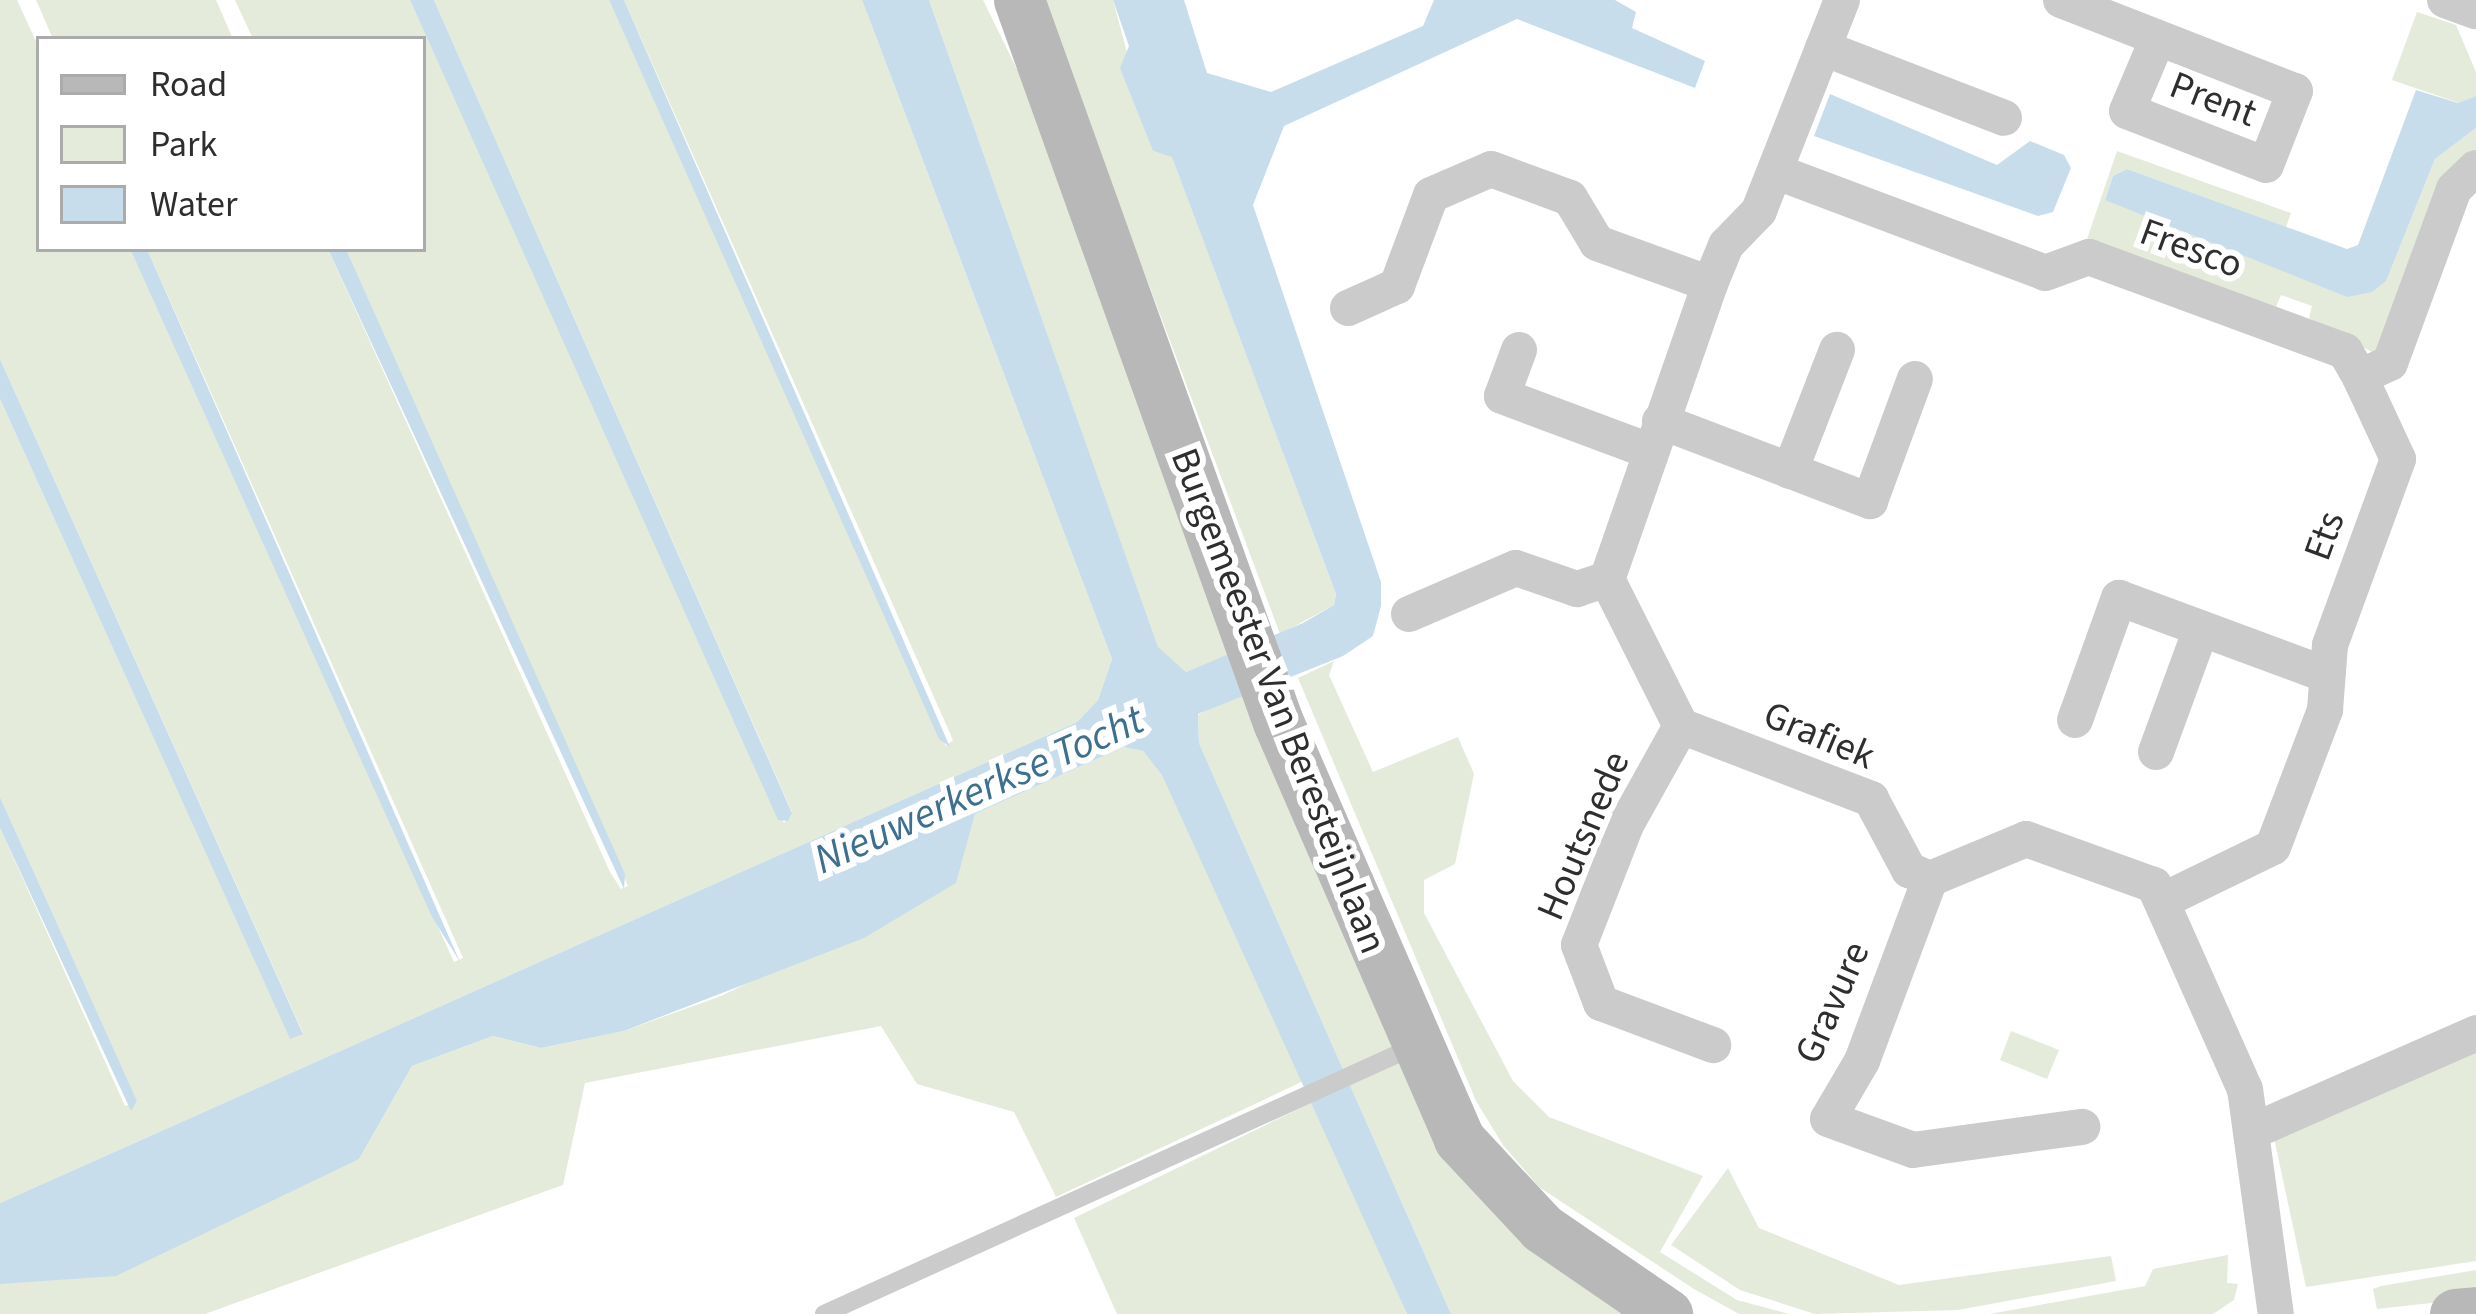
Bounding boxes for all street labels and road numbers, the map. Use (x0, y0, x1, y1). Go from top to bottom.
street label: Prent (2163, 62, 2263, 138)
street label: Fresco (2133, 209, 2249, 289)
street label: Burgemeester Van Beresteijnlaan (1160, 442, 1396, 960)
street label: Ets (2295, 505, 2355, 567)
street label: Grafiek (1756, 692, 1882, 780)
street label: Houtsnede (1528, 745, 1640, 927)
street label: Gravure (1786, 935, 1880, 1071)

